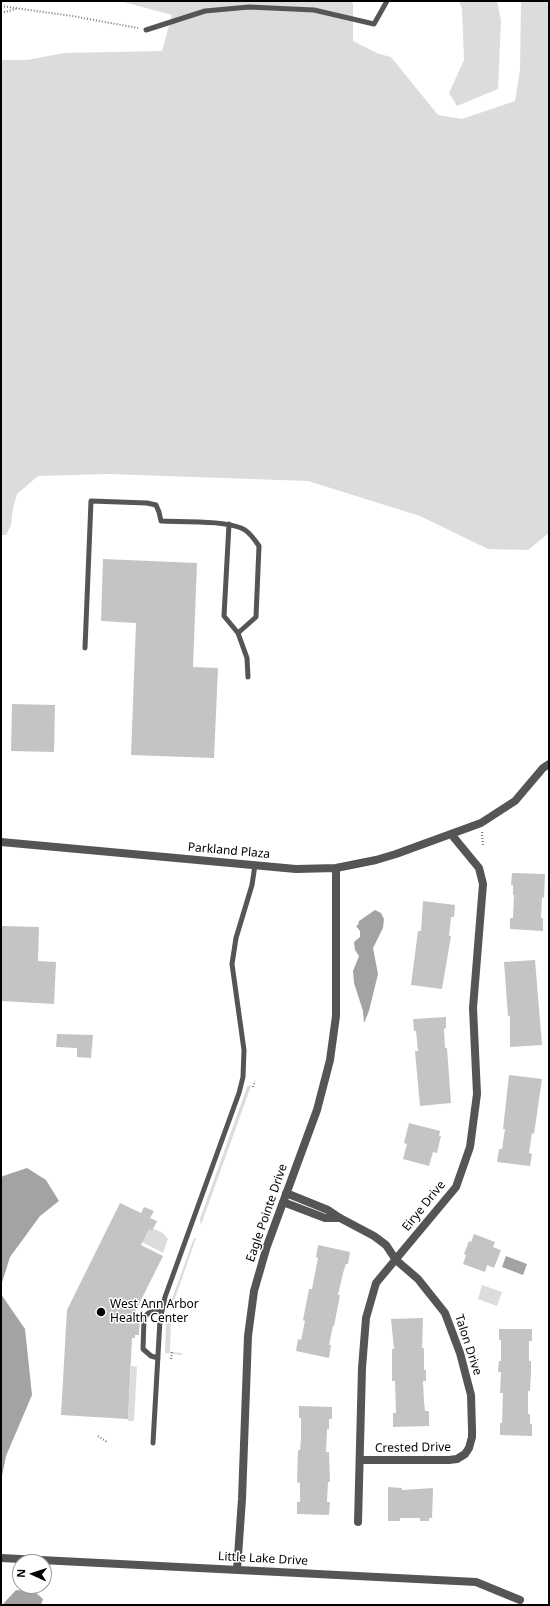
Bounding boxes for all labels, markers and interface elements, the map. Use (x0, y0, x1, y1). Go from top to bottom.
street label: Parkland Plaza (187, 840, 271, 862)
street label: Eagle Pointe Drive (243, 1162, 291, 1264)
street label: Eirye Drive (399, 1178, 449, 1234)
place label: West Ann Arbor Health Center (110, 1298, 199, 1326)
marker: West Ann Arbor Health Center (95, 1306, 107, 1318)
street label: Talon Drive (451, 1313, 485, 1377)
street label: Crested Drive (375, 1440, 451, 1456)
street label: Little Lake Drive (218, 1549, 308, 1569)
north arrow (12, 1554, 52, 1594)
text: N (13, 1569, 28, 1578)

